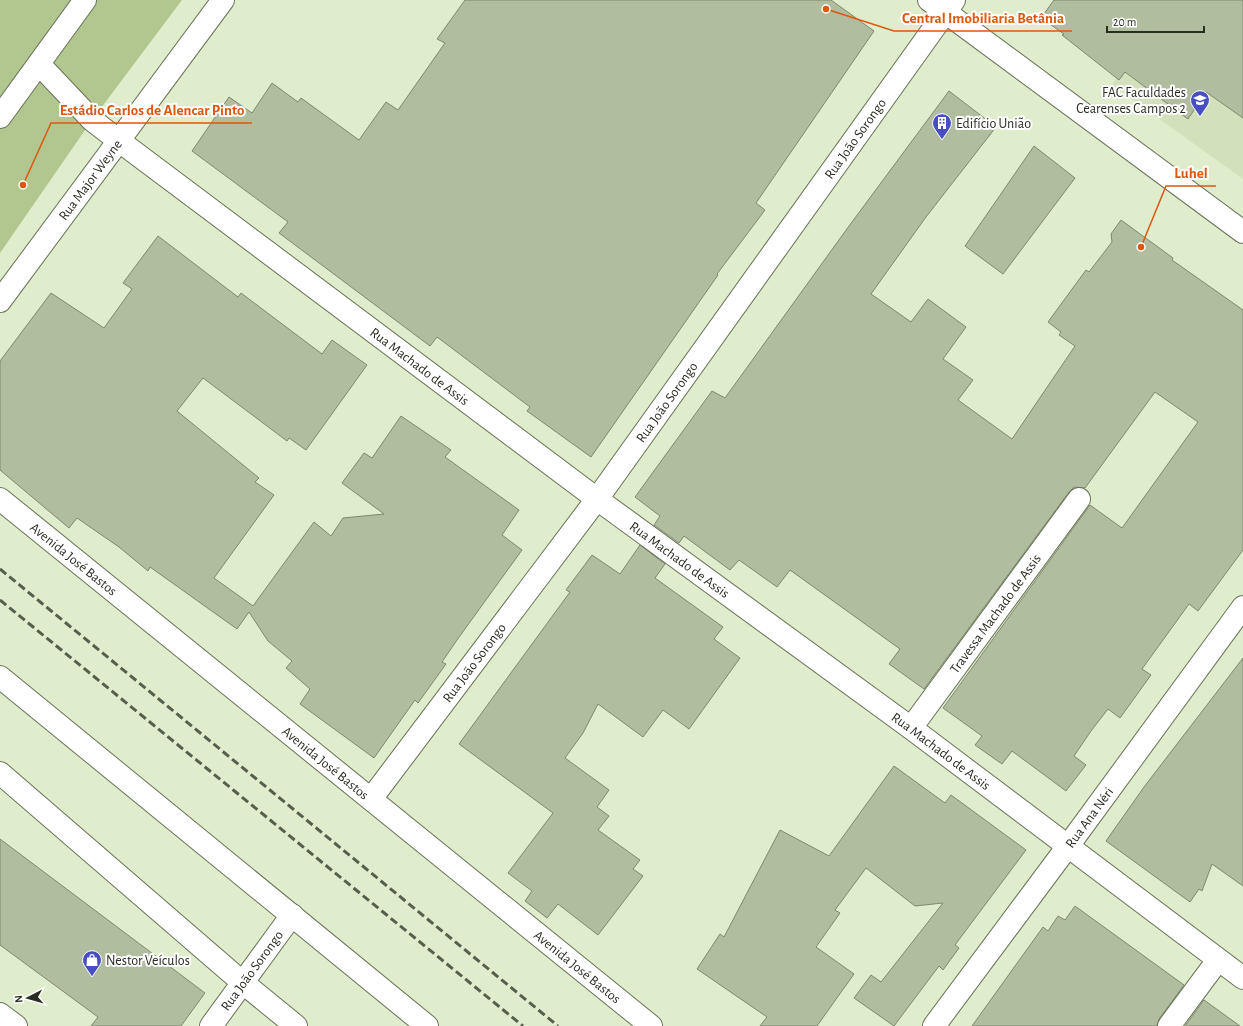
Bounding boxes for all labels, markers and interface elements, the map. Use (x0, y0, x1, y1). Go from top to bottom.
callout: Central Imobiliaria Betânia (894, 4, 1072, 31)
scale bar (1107, 8, 1204, 34)
text: Central Imobiliaria Betânia (902, 11, 1064, 26)
text: 20 m (1113, 16, 1136, 28)
place label: FAC Faculdades Cearenses Campos 2 (1076, 86, 1186, 116)
school or university icon: FAC Faculdades Cearenses Campos 2 (1189, 89, 1211, 117)
callout: Estádio Carlos de Alencar Pinto (51, 96, 252, 123)
street label: Rua João Sorongo (822, 96, 889, 182)
text: Estádio Carlos de Alencar Pinto (60, 103, 244, 118)
building icon: Edifício União (931, 112, 953, 140)
place label: Edifício União (956, 117, 1031, 131)
street label: Rua Major Weyne (56, 137, 125, 223)
callout: Luhel (1166, 159, 1216, 186)
text: Luhel (1174, 166, 1208, 181)
street label: Rua Machado de Assis (367, 326, 471, 408)
street label: Rua João Sorongo (634, 360, 701, 445)
street label: Rua Machado de Assis (627, 519, 732, 601)
street label: Avenida José Bastos (27, 520, 119, 599)
street label: Travessa Machado de Assis (948, 552, 1044, 676)
street label: Rua João Sorongo (440, 621, 509, 705)
street label: Rua Machado de Assis (889, 710, 993, 793)
street label: Avenida José Bastos (279, 724, 371, 803)
street label: Rua Ana Néri (1063, 785, 1116, 851)
street label: Rua João Sorongo (219, 928, 286, 1013)
street label: Avenida José Bastos (531, 928, 623, 1006)
shop icon: Nestor Veículos (81, 949, 103, 977)
place label: Nestor Veículos (106, 954, 190, 968)
north arrow (8, 978, 48, 1018)
text: N (13, 995, 24, 1003)

